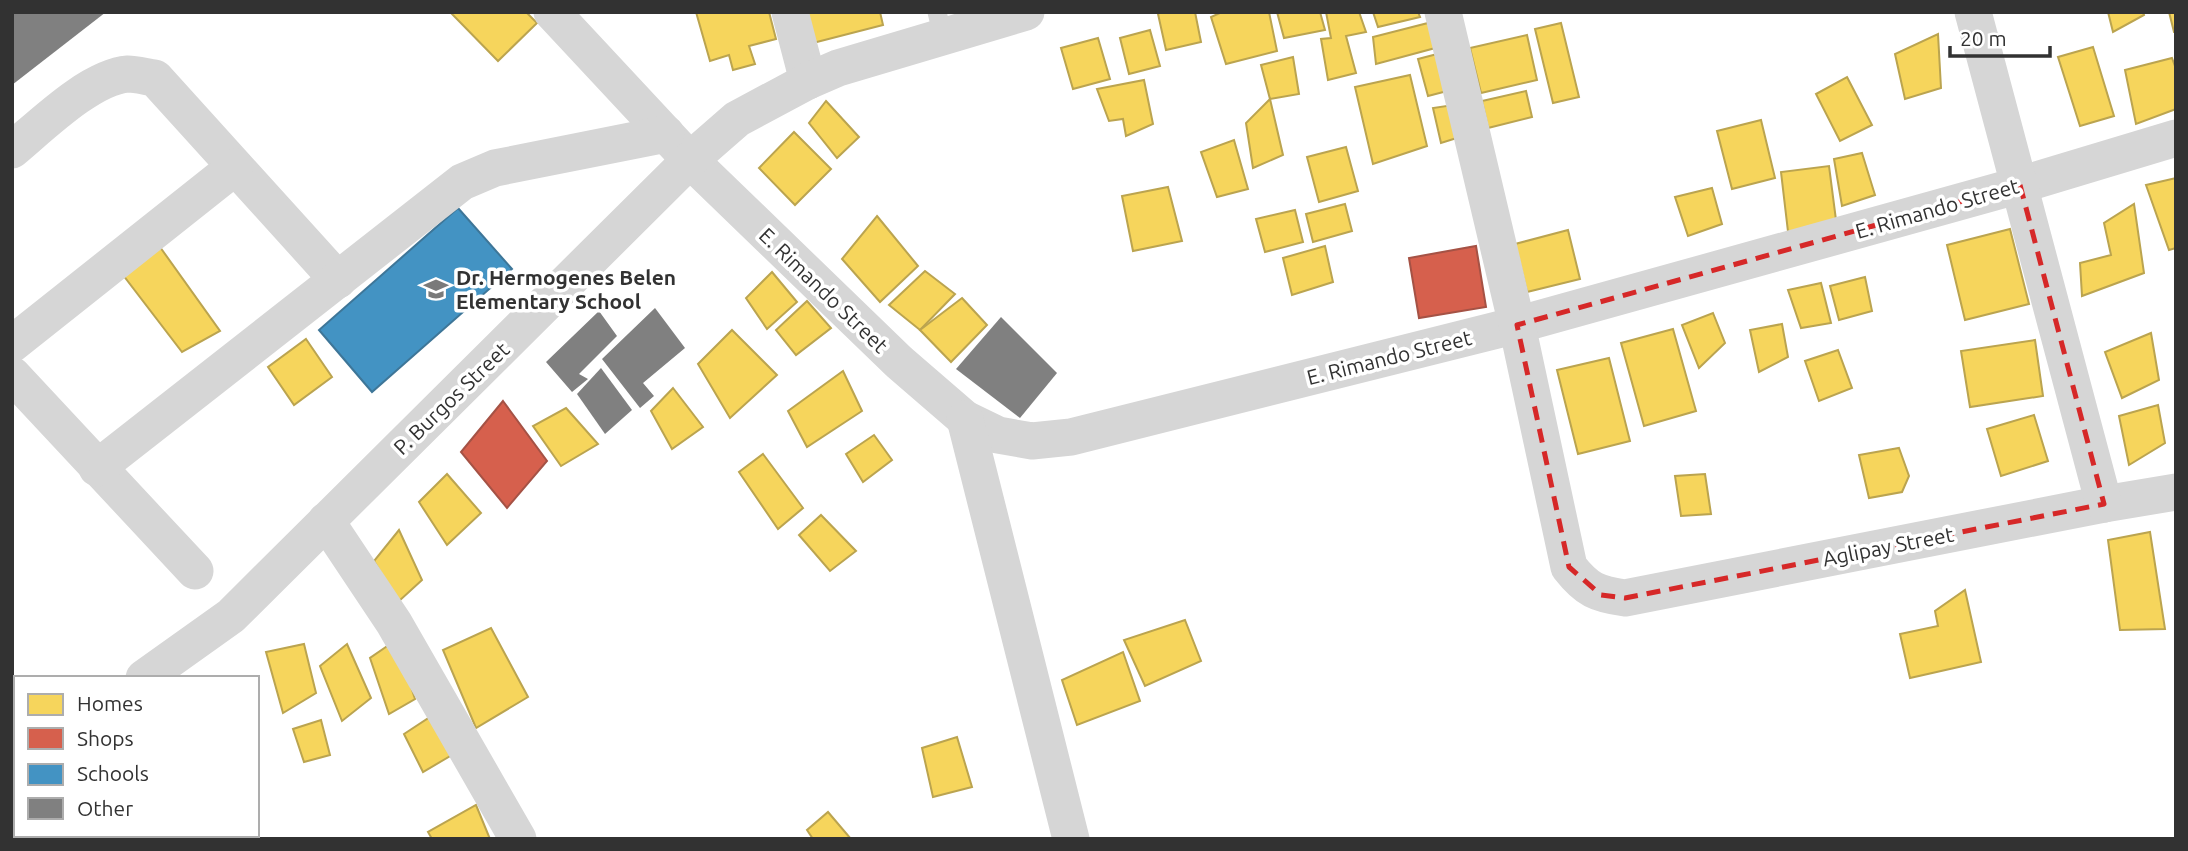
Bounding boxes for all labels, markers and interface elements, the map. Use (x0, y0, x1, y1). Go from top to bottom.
scale bar (1950, 14, 2050, 58)
text: 20 m (1960, 26, 2007, 50)
street label: E. Rimando Street (1852, 173, 2022, 243)
street label: E. Rimando Street (755, 223, 893, 357)
place label: Dr. Hermogenes Belen Elementary School (456, 265, 676, 313)
school or university icon: Dr. Hermogenes Belen Elementary School (422, 275, 450, 303)
street label: E. Rimando Street (1304, 325, 1474, 389)
street label: P. Burgos Street (388, 337, 514, 459)
street label: Aglipay Street (1820, 522, 1956, 570)
legend (14, 676, 259, 837)
text: Homes (77, 691, 143, 715)
text: Shops (77, 726, 134, 750)
text: Schools (77, 761, 149, 785)
text: Other (77, 796, 133, 820)

